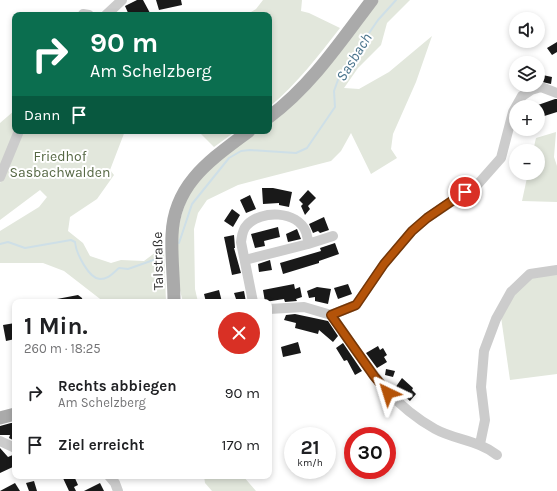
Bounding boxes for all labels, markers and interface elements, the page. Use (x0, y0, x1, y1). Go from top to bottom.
map controls (509, 12, 545, 180)
button: sound (509, 12, 545, 48)
text: 90 m (90, 26, 158, 59)
icon: right (24, 28, 76, 80)
water label: Sasbach (332, 30, 376, 84)
button: layers (509, 56, 545, 92)
text: Am Schelzberg (90, 60, 212, 82)
button: + (509, 100, 545, 136)
icon: arrive (68, 104, 90, 126)
text: Dann (24, 106, 60, 124)
button: − (509, 144, 545, 180)
park label: Friedhof Sasbachwalden (10, 148, 110, 181)
pin (448, 175, 482, 209)
icon: arrive (454, 181, 476, 203)
street label: Talstraße (149, 232, 167, 290)
text: 1 Min. (24, 312, 88, 340)
button: close (218, 312, 260, 354)
text: 260 m · 18:25 (24, 341, 101, 356)
position arrow (367, 372, 409, 414)
text: Rechts abbiegen (58, 377, 177, 395)
icon: right (24, 382, 46, 404)
text: 90 m (225, 384, 260, 402)
text: Am Schelzberg (58, 395, 146, 410)
speed limit sign: 30 (344, 427, 396, 479)
icon: arrive (24, 434, 46, 456)
text: Ziel erreicht (58, 436, 144, 454)
text: 170 m (222, 436, 260, 454)
text: 21 (300, 436, 320, 459)
text: km/h (297, 457, 323, 469)

